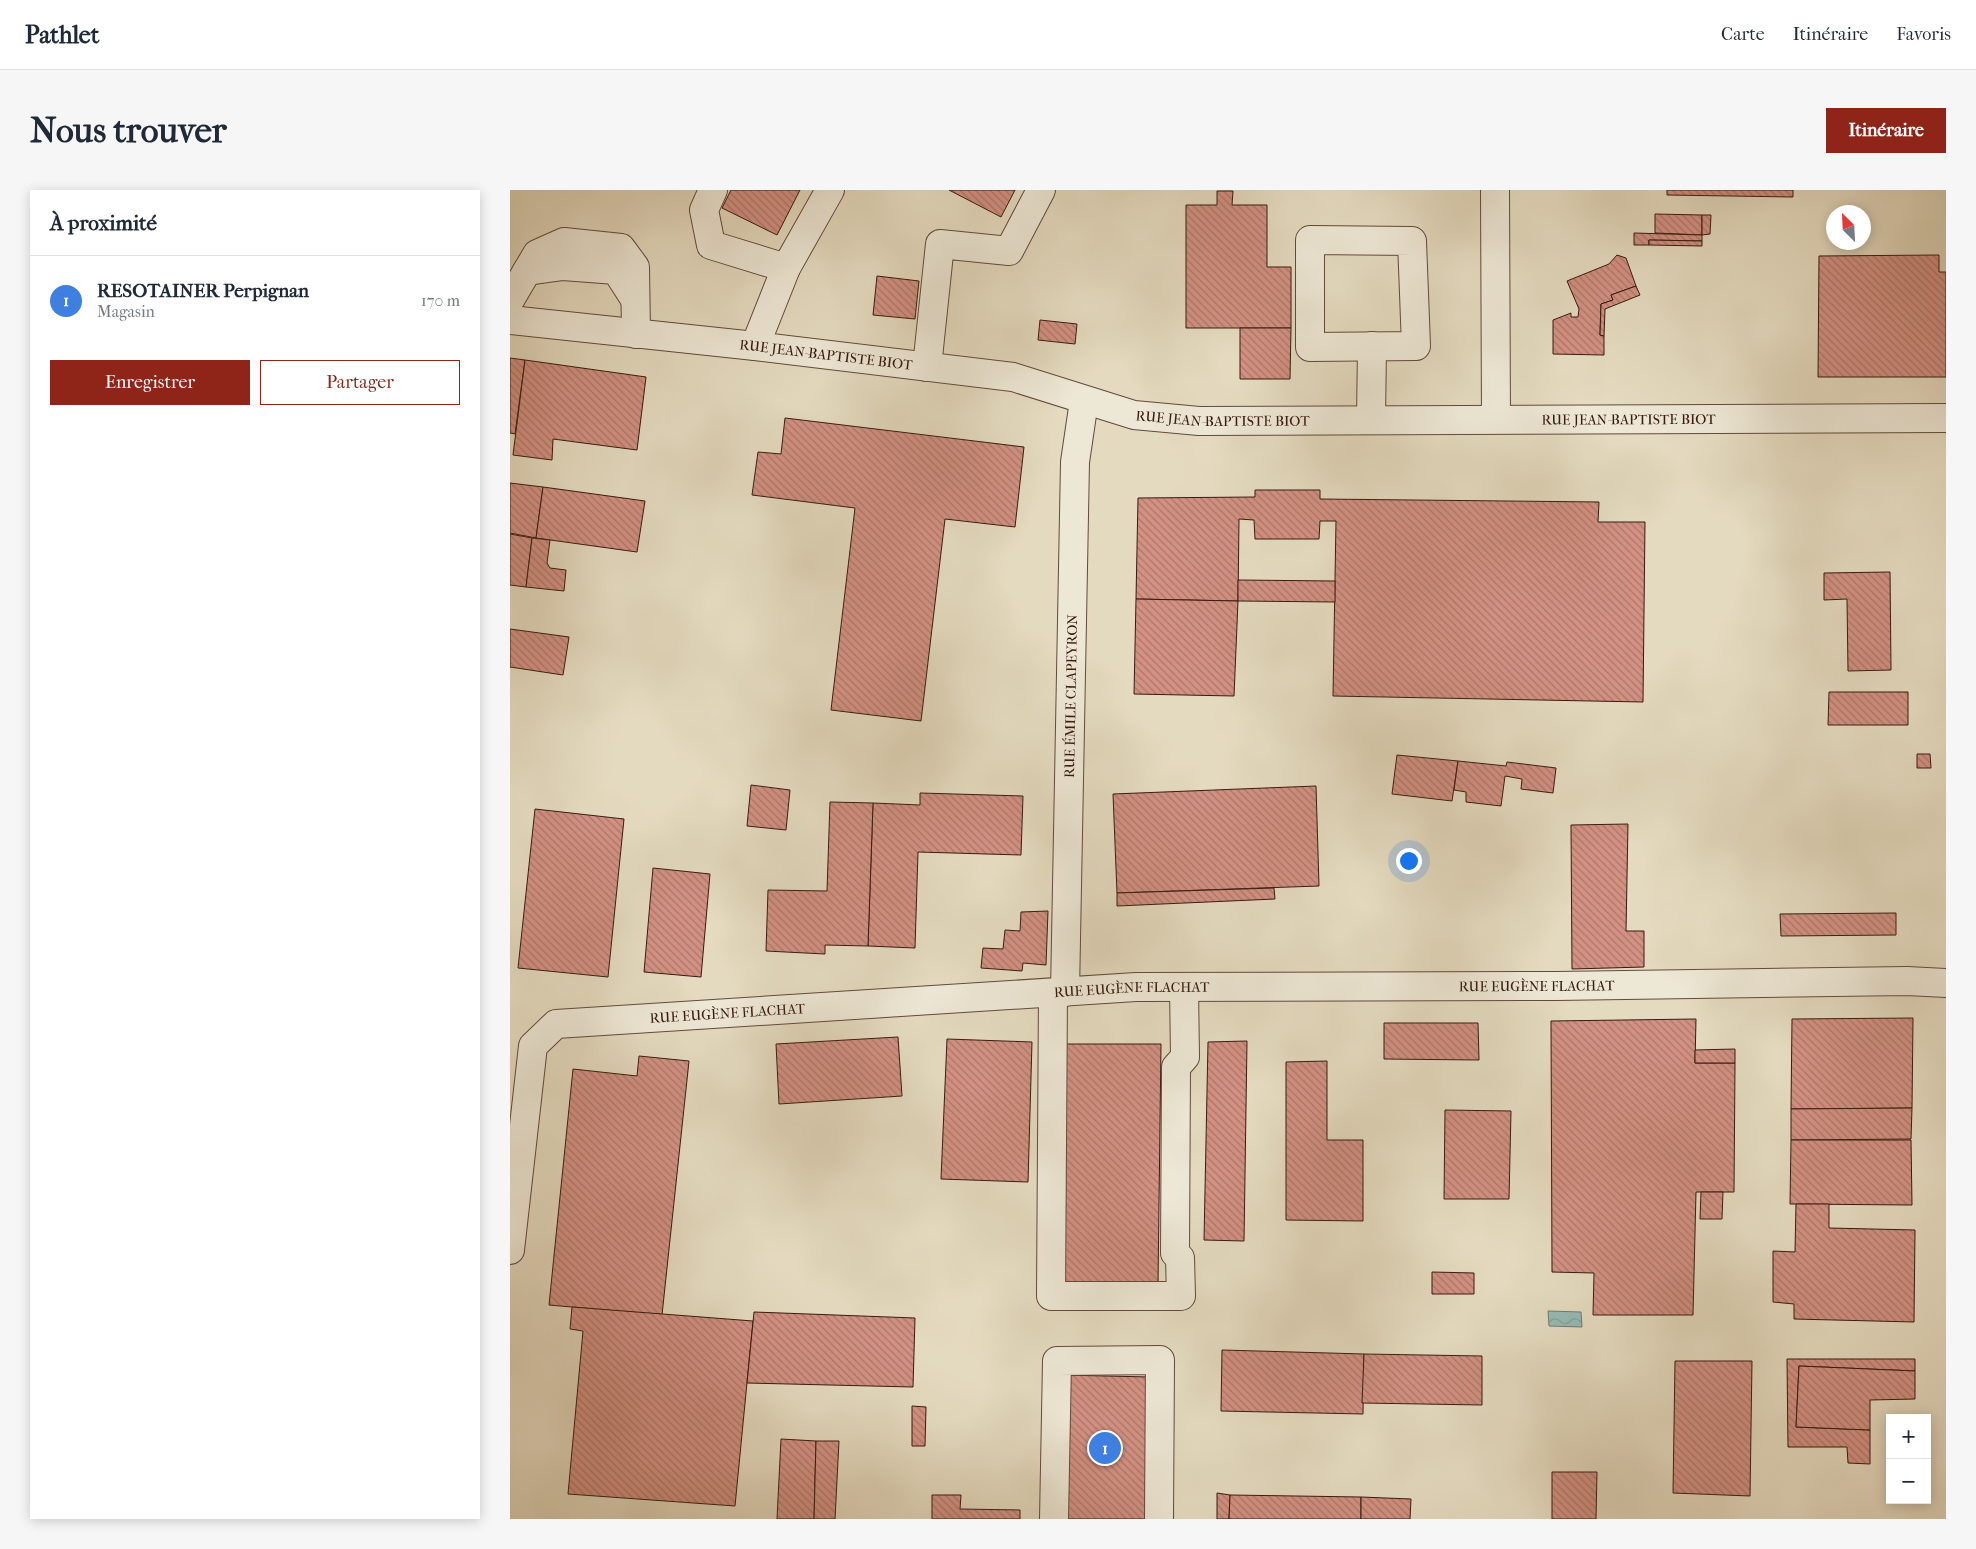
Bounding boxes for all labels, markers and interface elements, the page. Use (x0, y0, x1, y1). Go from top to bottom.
text: Pathlet (25, 21, 99, 49)
text: Carte (1721, 24, 1765, 45)
text: Itinéraire (1793, 24, 1868, 45)
text: Favoris (1896, 24, 1951, 45)
button: Itinéraire (1826, 108, 1946, 153)
text: Nous trouver (30, 110, 227, 151)
north arrow (1826, 205, 1871, 250)
text: À proximité (50, 211, 157, 235)
text: RESOTAINER Perpignan (97, 280, 309, 302)
text: 1 (63, 291, 69, 310)
text: 170 m (421, 291, 460, 310)
text: Magasin (97, 302, 155, 321)
street label: RUE JEAN-BAPTISTE BIOT (739, 336, 914, 374)
button: Enregistrer (50, 360, 250, 405)
button: Partager (260, 360, 460, 405)
street label: RUE JEAN-BAPTISTE BIOT (1135, 407, 1310, 430)
street label: RUE JEAN-BAPTISTE BIOT (1542, 411, 1716, 429)
street label: RUE ÉMILE CLAPEYRON (1061, 614, 1081, 778)
your location (1396, 848, 1422, 874)
street label: RUE EUGÈNE FLACHAT (1459, 977, 1615, 995)
street label: RUE EUGÈNE FLACHAT (1053, 979, 1210, 1001)
street label: RUE EUGÈNE FLACHAT (649, 1000, 806, 1027)
map controls (1886, 1414, 1931, 1504)
button: + (1886, 1414, 1931, 1459)
pin: 1 (1089, 1429, 1121, 1467)
button: − (1886, 1459, 1931, 1504)

